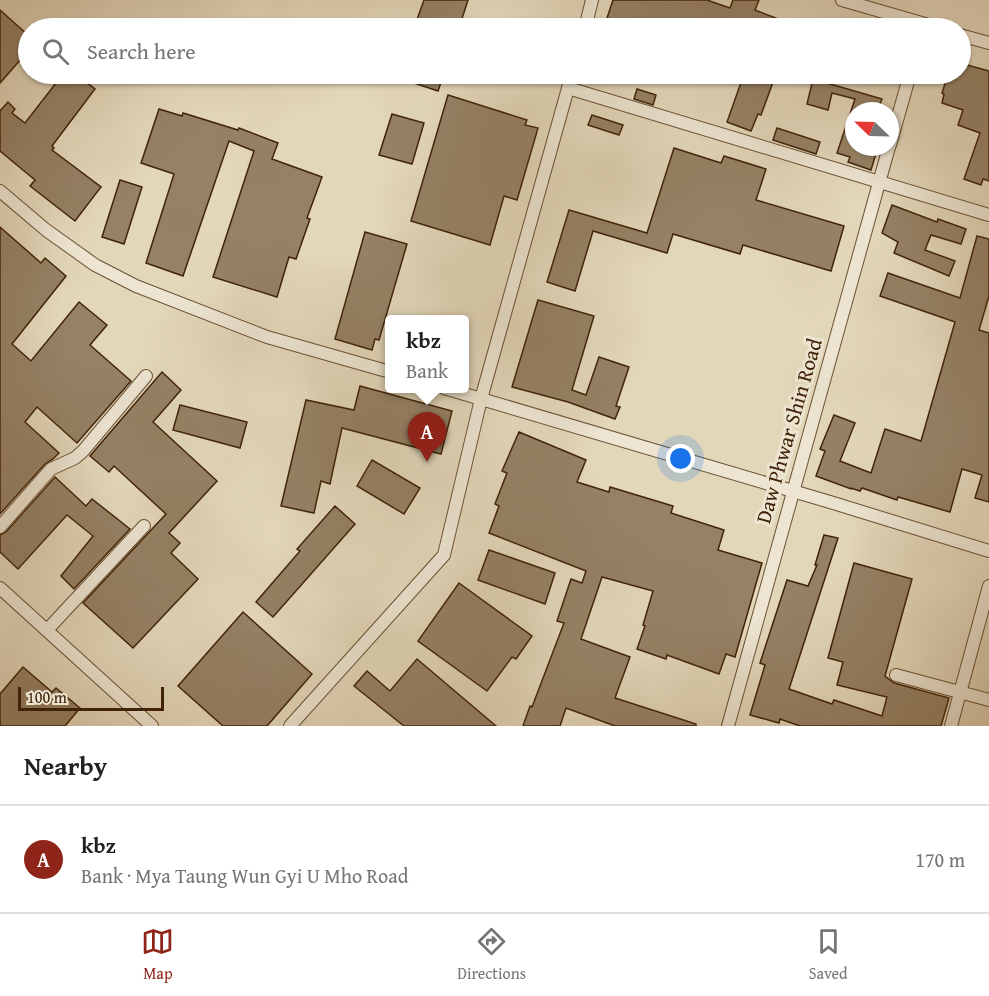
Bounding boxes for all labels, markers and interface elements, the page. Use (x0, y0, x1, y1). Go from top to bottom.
search box (18, 18, 971, 84)
icon: search (39, 35, 72, 68)
text: Search here (87, 35, 196, 67)
north arrow (845, 102, 899, 156)
popup (385, 315, 469, 393)
text: kbz (406, 324, 441, 356)
street label: Daw Phwar Shin Road (747, 334, 830, 527)
text: Bank (406, 356, 448, 385)
pin: A (408, 412, 446, 462)
your location (666, 444, 695, 473)
scale bar (18, 684, 164, 712)
text: 100 m (27, 685, 67, 709)
text: Nearby (24, 746, 107, 785)
text: kbz (81, 829, 116, 861)
text: A (37, 845, 50, 874)
text: 170 m (915, 845, 965, 874)
text: Bank · Mya Taung Wun Gyi U Mho Road (81, 861, 408, 890)
tab: Map (141, 925, 174, 985)
tab: Directions (457, 925, 526, 985)
tab: Saved (809, 925, 848, 985)

